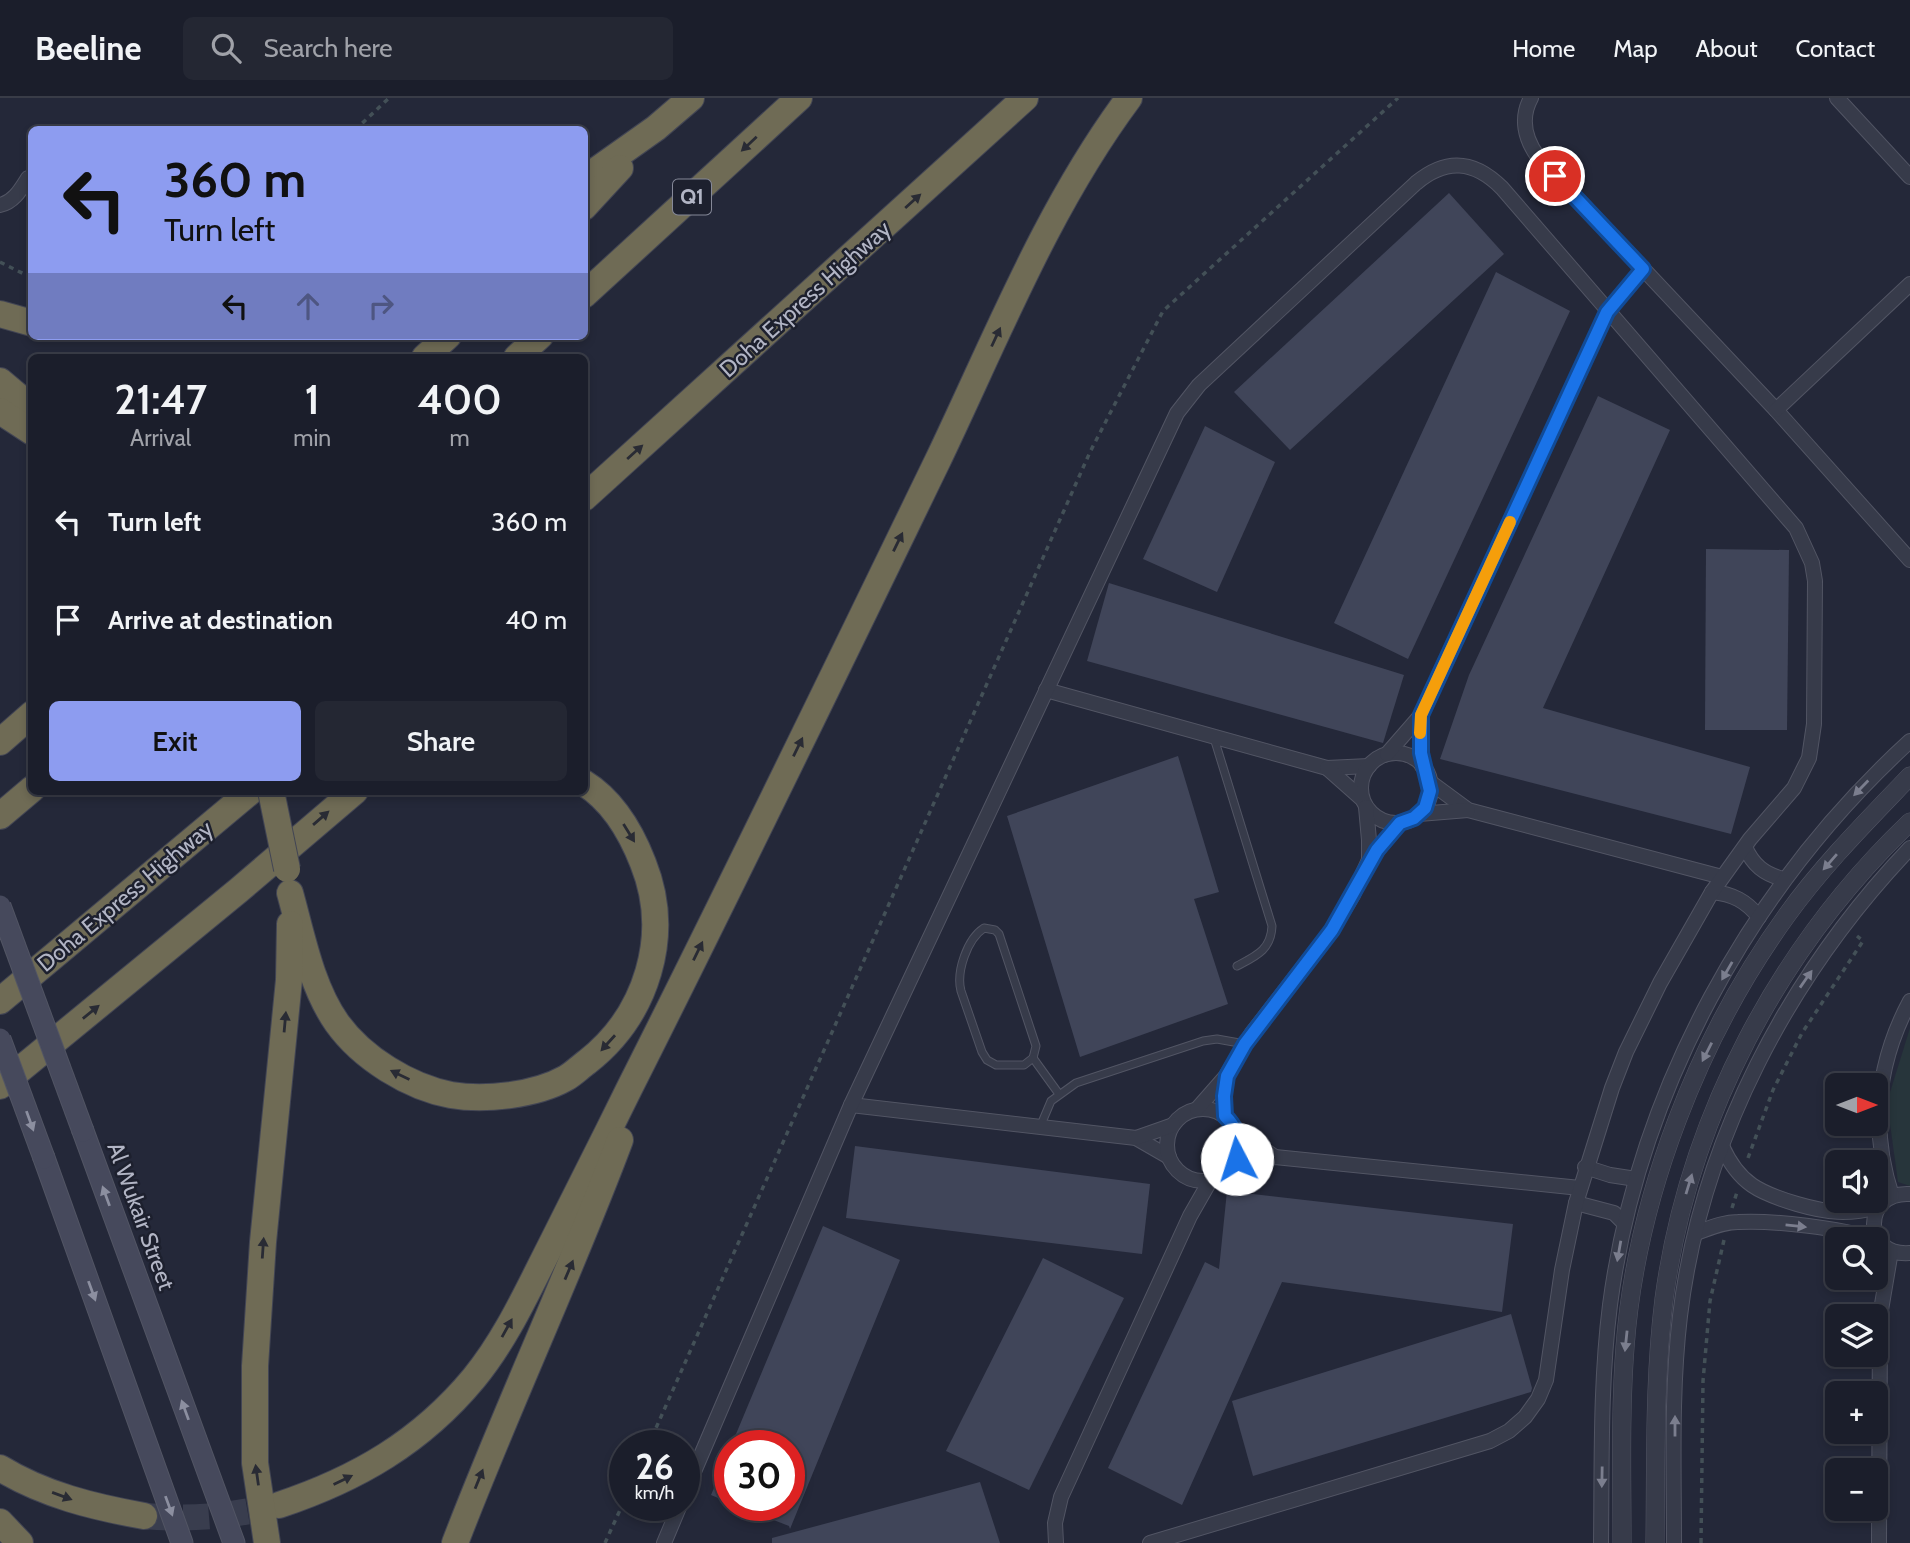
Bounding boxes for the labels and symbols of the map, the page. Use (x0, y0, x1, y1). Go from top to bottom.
one-way arrow (740, 136, 758, 152)
pin (1525, 146, 1585, 206)
road number: Q1 (673, 180, 711, 214)
one-way arrow (904, 193, 921, 209)
street label: Doha Express Highway (714, 214, 897, 383)
one-way arrow (990, 327, 1002, 347)
one-way arrow (626, 445, 643, 461)
one-way arrow (892, 532, 903, 552)
one-way arrow (792, 737, 803, 757)
one-way arrow (1853, 779, 1869, 796)
one-way arrow (313, 811, 330, 826)
street label: Doha Express Highway (31, 814, 219, 978)
one-way arrow (623, 824, 636, 843)
one-way arrow (1823, 853, 1838, 870)
one-way arrow (692, 941, 704, 961)
one-way arrow (1721, 961, 1733, 981)
one-way arrow (1799, 970, 1813, 988)
one-way arrow (81, 1004, 99, 1019)
one-way arrow (280, 1011, 291, 1033)
one-way arrow (600, 1034, 616, 1052)
one-way arrow (1701, 1042, 1712, 1062)
one-way arrow (390, 1069, 410, 1081)
north arrow (1825, 1073, 1888, 1136)
one-way arrow (25, 1111, 36, 1132)
position arrow (1200, 1122, 1274, 1196)
street label: Al Wukair Street (101, 1138, 181, 1294)
one-way arrow (1684, 1173, 1695, 1194)
one-way arrow (101, 1186, 112, 1207)
one-way arrow (1785, 1221, 1807, 1232)
one-way arrow (258, 1237, 269, 1259)
one-way arrow (1614, 1240, 1625, 1262)
one-way arrow (563, 1259, 574, 1280)
one-way arrow (87, 1281, 98, 1302)
one-way arrow (501, 1318, 513, 1338)
one-way arrow (1620, 1330, 1631, 1352)
one-way arrow (179, 1399, 190, 1420)
one-way arrow (1669, 1415, 1681, 1437)
speed limit sign: 30 (714, 1430, 805, 1521)
one-way arrow (251, 1464, 262, 1486)
one-way arrow (1596, 1466, 1608, 1488)
one-way arrow (474, 1469, 485, 1490)
one-way arrow (333, 1475, 353, 1486)
one-way arrow (52, 1491, 73, 1502)
one-way arrow (164, 1495, 175, 1516)

